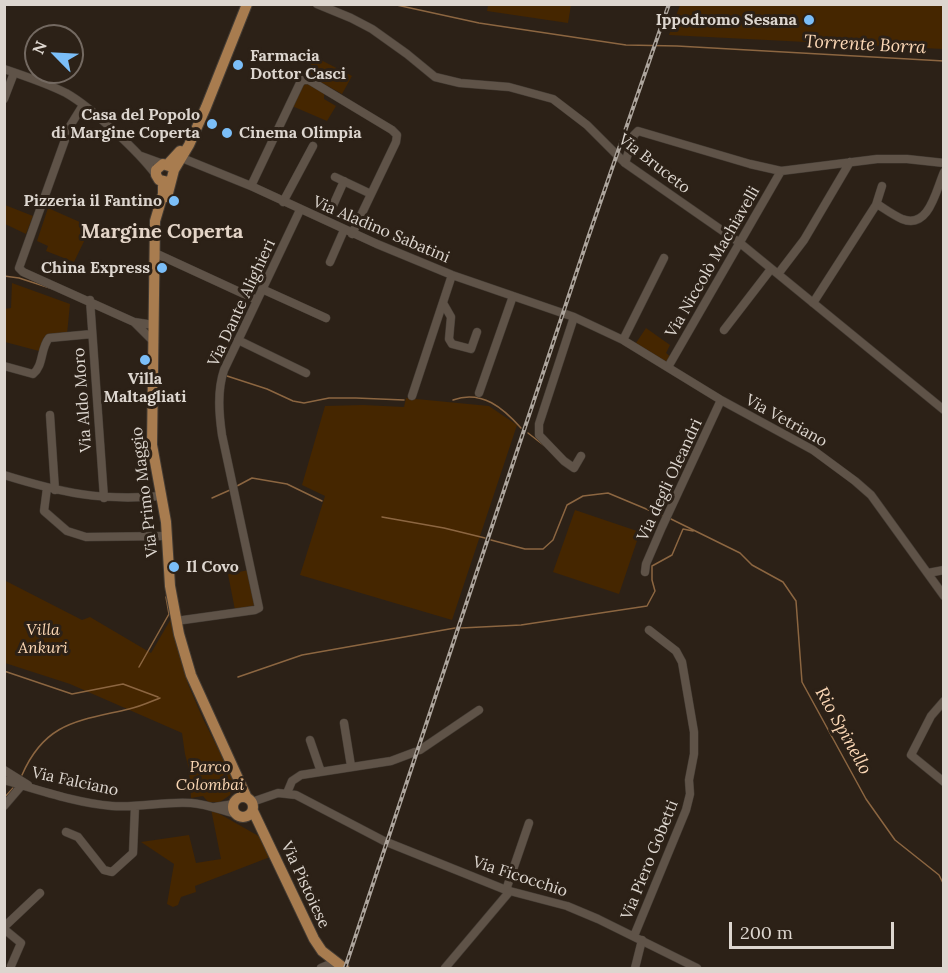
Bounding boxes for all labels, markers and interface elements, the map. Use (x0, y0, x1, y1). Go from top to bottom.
place label: Ippodromo Sesana (656, 10, 797, 30)
marker: Ippodromo Sesana (802, 13, 816, 27)
north arrow (24, 24, 84, 84)
water label: Torrente Borra (803, 31, 927, 59)
text: N (28, 38, 51, 57)
place label: Farmacia Dottor Casci (250, 46, 346, 84)
marker: Farmacia Dottor Casci (231, 58, 245, 72)
place label: Casa del Popolo di Margine Coperta (51, 105, 200, 143)
marker: Casa del Popolo di Margine Coperta (205, 117, 219, 131)
place label: Cinema Olimpia (239, 123, 362, 143)
marker: Cinema Olimpia (220, 126, 234, 140)
street label: Via Bruceto (614, 130, 694, 198)
street label: Via Niccolò Machiavelli (662, 183, 764, 341)
place label: Pizzeria il Fantino (23, 191, 162, 211)
street label: Via Aladino Sabatini (310, 192, 452, 268)
marker: Pizzeria il Fantino (167, 194, 181, 208)
district label: Margine Coperta (81, 220, 243, 244)
street label: Via Dante Alighieri (204, 236, 280, 370)
place label: China Express (41, 258, 150, 278)
marker: China Express (155, 261, 169, 275)
street label: Via Aldo Moro (70, 347, 96, 453)
marker: Villa Maltagliati (138, 353, 152, 367)
place label: Villa Maltagliati (104, 369, 186, 407)
street label: Via Vetriano (742, 391, 830, 451)
street label: Via degli Oleandri (633, 416, 707, 544)
street label: Via Primo Maggio (127, 426, 163, 558)
place label: Il Covo (186, 557, 239, 577)
marker: Il Covo (167, 560, 181, 574)
park label: Villa Ankuri (18, 620, 68, 658)
water label: Rio Spinello (810, 684, 876, 778)
park label: Parco Colombai (176, 757, 244, 795)
street label: Via Falciano (30, 763, 120, 801)
street label: Via Piero Gobetti (617, 798, 683, 922)
street label: Via Pistoiese (277, 839, 333, 931)
street label: Via Ficocchio (470, 853, 570, 901)
scale bar (732, 910, 897, 948)
text: 200 m (740, 921, 793, 944)

